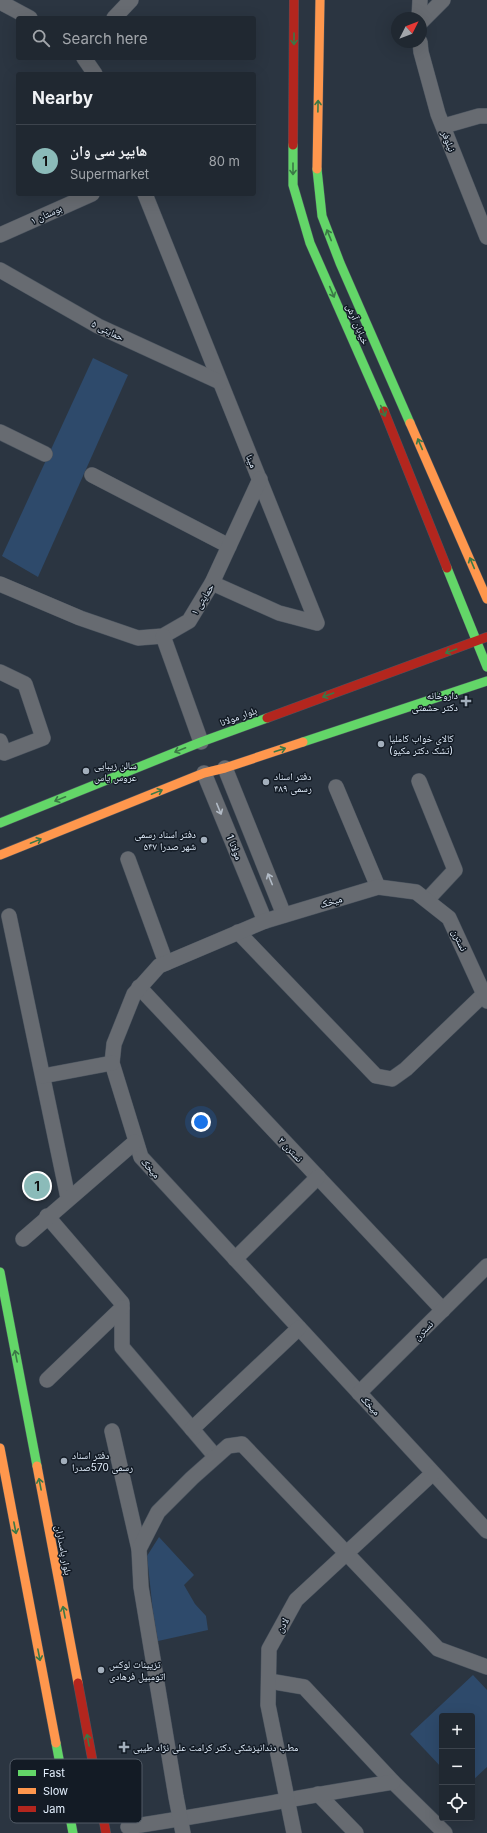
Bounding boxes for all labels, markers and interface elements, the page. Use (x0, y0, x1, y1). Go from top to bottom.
north arrow (391, 12, 427, 48)
search box (16, 16, 256, 60)
icon: search (30, 27, 52, 49)
text: Search here (62, 29, 148, 48)
one-way arrow (290, 32, 297, 45)
text: Nearby (32, 88, 93, 108)
one-way arrow (315, 100, 322, 113)
street label: نیلوفر (439, 128, 459, 154)
text: هایپر سی وان (70, 141, 147, 160)
text: 1 (42, 153, 48, 169)
text: 80 m (209, 153, 240, 169)
one-way arrow (289, 162, 297, 175)
text: Supermarket (70, 166, 149, 182)
street label: بوستان ۱ (28, 202, 64, 227)
one-way arrow (325, 229, 332, 241)
one-way arrow (328, 286, 336, 298)
street label: خیابان آرش (343, 302, 372, 347)
street label: حمایتی ۵ (90, 317, 127, 344)
one-way arrow (380, 405, 388, 417)
one-way arrow (416, 438, 423, 450)
street label: مینا (244, 452, 260, 470)
one-way arrow (467, 558, 475, 570)
street label: حمایتی ۱ (188, 581, 217, 617)
one-way arrow (445, 647, 457, 655)
place label: داروخانه دکتر حشمتی (412, 689, 458, 714)
one-way arrow (323, 692, 335, 700)
marker: داروخانه دکتر حشمتی (461, 696, 471, 706)
street label: بلوار مولانا (218, 704, 259, 729)
place label: کالای خواب کاملیا (تشک دکتر مکیو) (389, 732, 454, 756)
marker: کالای خواب کاملیا (تشک دکتر مکیو) (376, 739, 386, 749)
one-way arrow (273, 746, 286, 753)
one-way arrow (175, 747, 187, 754)
place label: سالن زیبایی عروس یاس (94, 759, 137, 784)
marker: سالن زیبایی عروس یاس (81, 766, 91, 776)
place label: دفتر اسناد رسمی ۴۸۹ (274, 770, 312, 795)
marker: دفتر اسناد رسمی ۴۸۹ (261, 777, 271, 787)
one-way arrow (150, 788, 162, 795)
one-way arrow (54, 795, 66, 803)
one-way arrow (216, 803, 223, 815)
place label: دفتر اسناد رسمی ۵۴۷ شهر صدرا (134, 828, 196, 852)
street label: مولانا 1 (224, 832, 246, 862)
marker: دفتر اسناد رسمی ۵۴۷ شهر صدرا (199, 835, 209, 845)
one-way arrow (30, 836, 42, 844)
one-way arrow (265, 873, 273, 885)
street label: میخک (318, 892, 344, 910)
street label: نسترن (449, 927, 471, 954)
your location (191, 1112, 211, 1132)
street label: نسترن ۲ (276, 1134, 306, 1165)
street label: میخک (139, 1156, 163, 1181)
pin: 1 (24, 1171, 50, 1201)
street label: نسترن (411, 1317, 436, 1343)
one-way arrow (12, 1350, 20, 1363)
street label: میخک (359, 1393, 383, 1418)
place label: دفتر اسناد رسمی 570صدرا (72, 1449, 133, 1474)
marker: دفتر اسناد رسمی 570صدرا (59, 1456, 69, 1466)
one-way arrow (36, 1478, 44, 1491)
one-way arrow (11, 1521, 19, 1534)
street label: بلوار پاسداران (52, 1524, 75, 1576)
one-way arrow (60, 1606, 68, 1619)
street label: لادن (273, 1615, 292, 1635)
one-way arrow (35, 1649, 43, 1662)
place label: تزیینات لوکس اتومبیل فرهادی (109, 1658, 165, 1683)
marker: تزیینات لوکس اتومبیل فرهادی (96, 1665, 106, 1675)
map controls (439, 1713, 475, 1821)
button: + (439, 1713, 475, 1749)
one-way arrow (84, 1734, 92, 1747)
marker: مطب دندانپزشکی دکتر کرامت علی نژاد طیبی (118, 1741, 130, 1753)
place label: مطب دندانپزشکی دکتر کرامت علی نژاد طیبی (133, 1741, 299, 1754)
button: − (439, 1749, 475, 1785)
legend (10, 1759, 142, 1823)
text: Fast (43, 1766, 65, 1780)
text: Slow (43, 1784, 68, 1798)
button: locate (439, 1785, 475, 1821)
text: Jam (43, 1802, 65, 1816)

